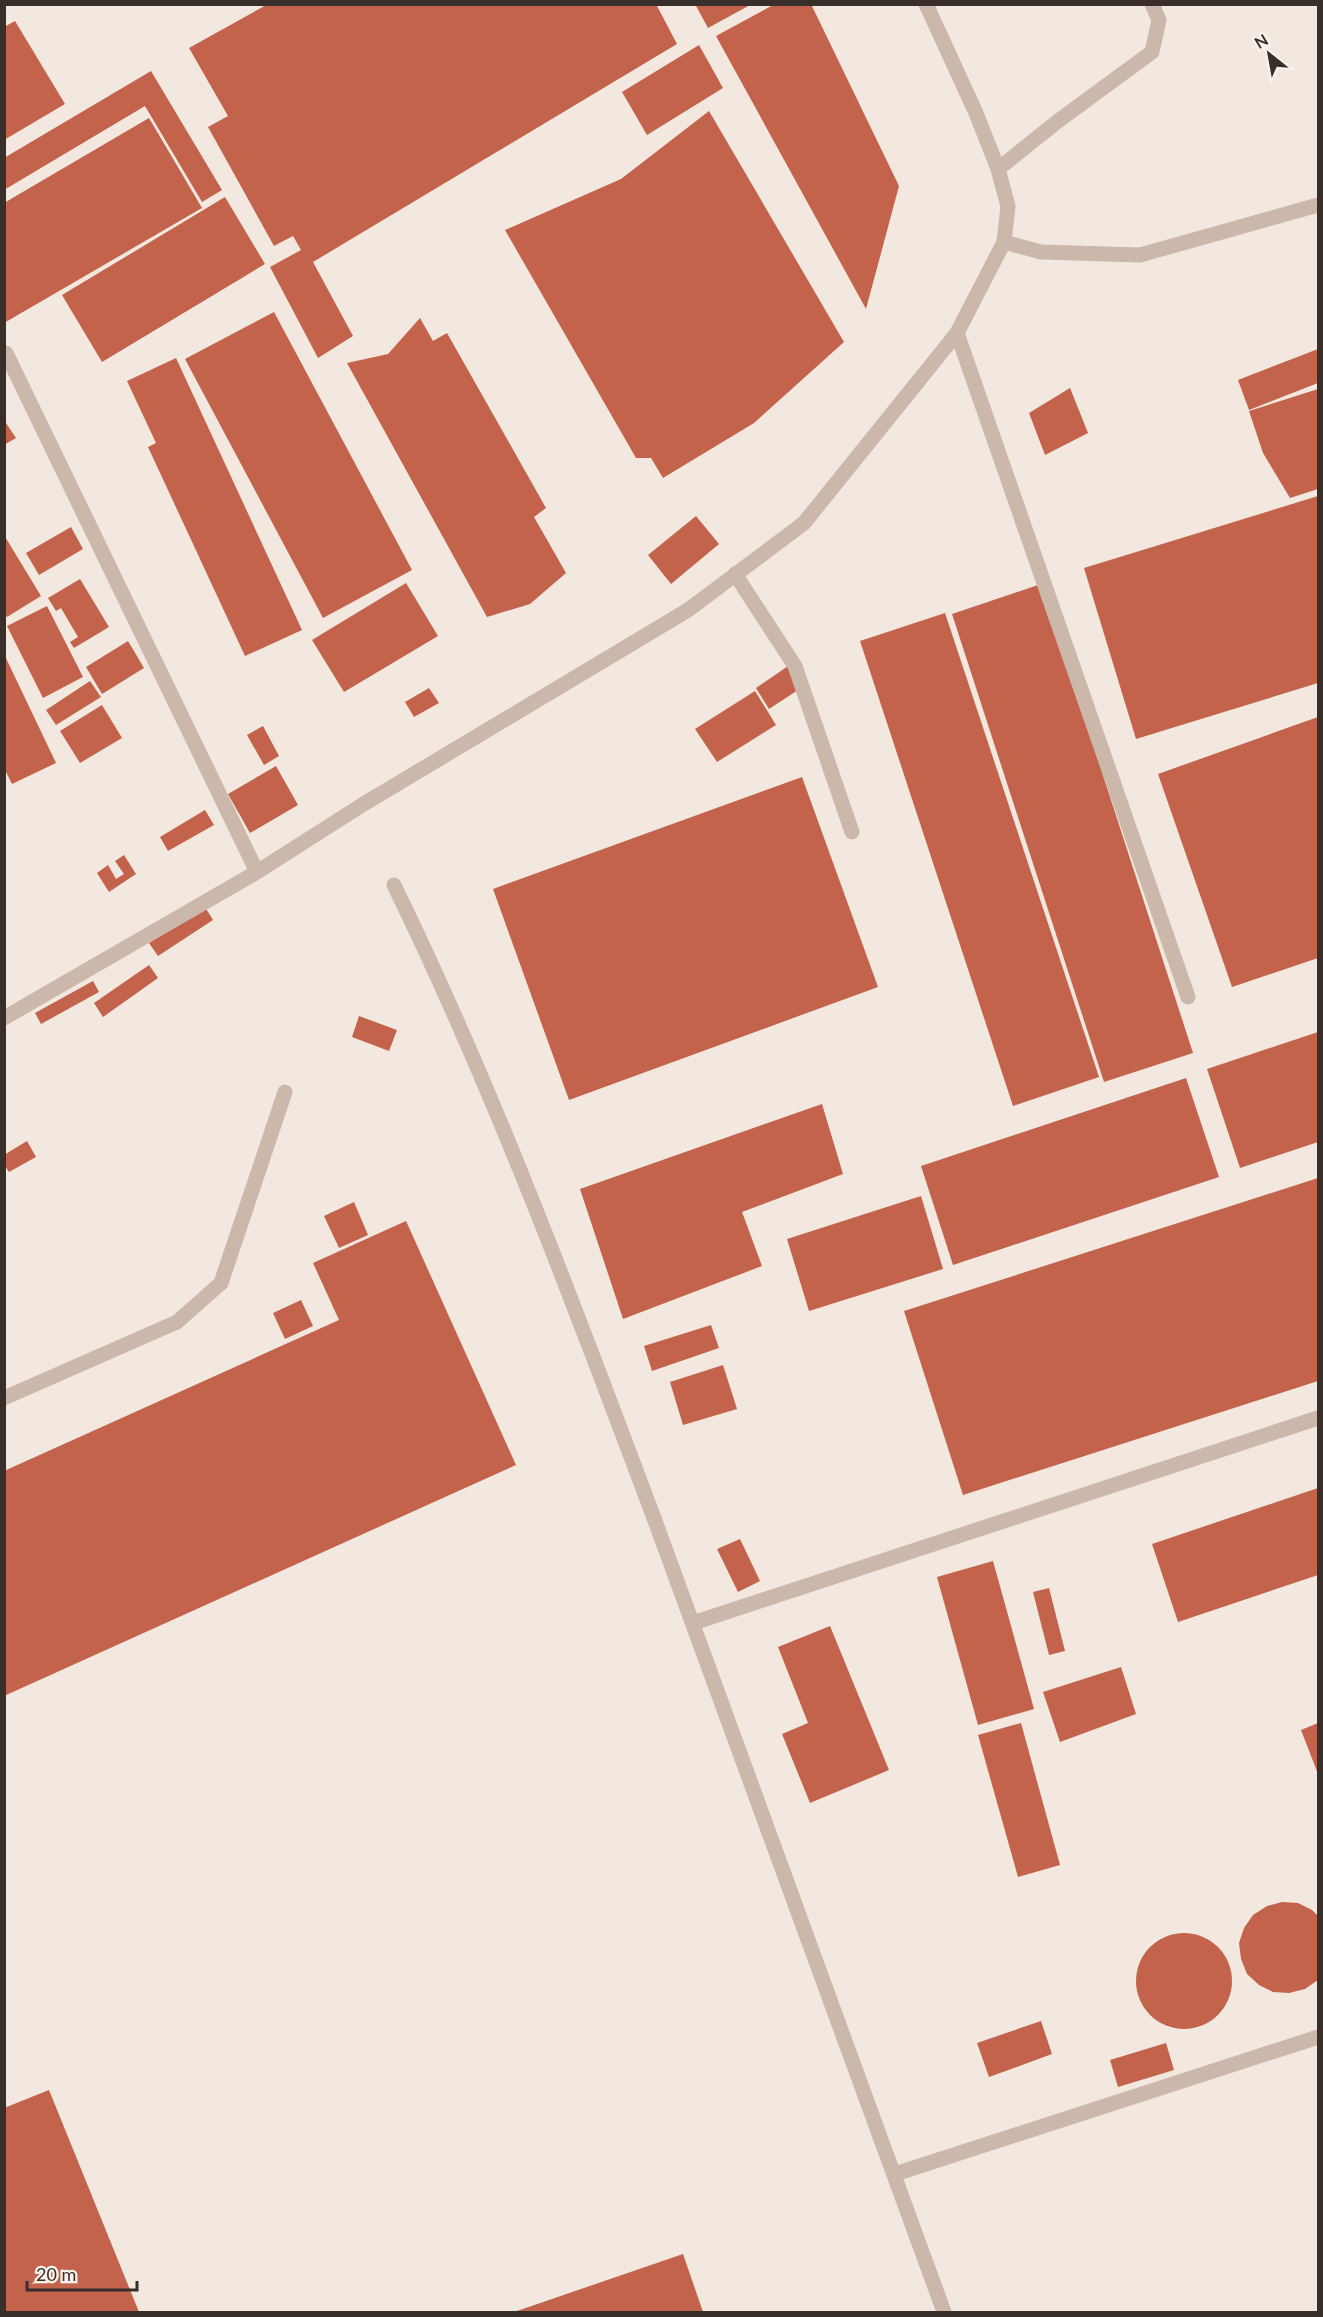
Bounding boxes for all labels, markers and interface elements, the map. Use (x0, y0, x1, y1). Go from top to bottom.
north arrow (1239, 24, 1299, 84)
text: N (1251, 29, 1271, 52)
scale bar (27, 2254, 136, 2292)
text: 20 m (36, 2263, 76, 2285)

